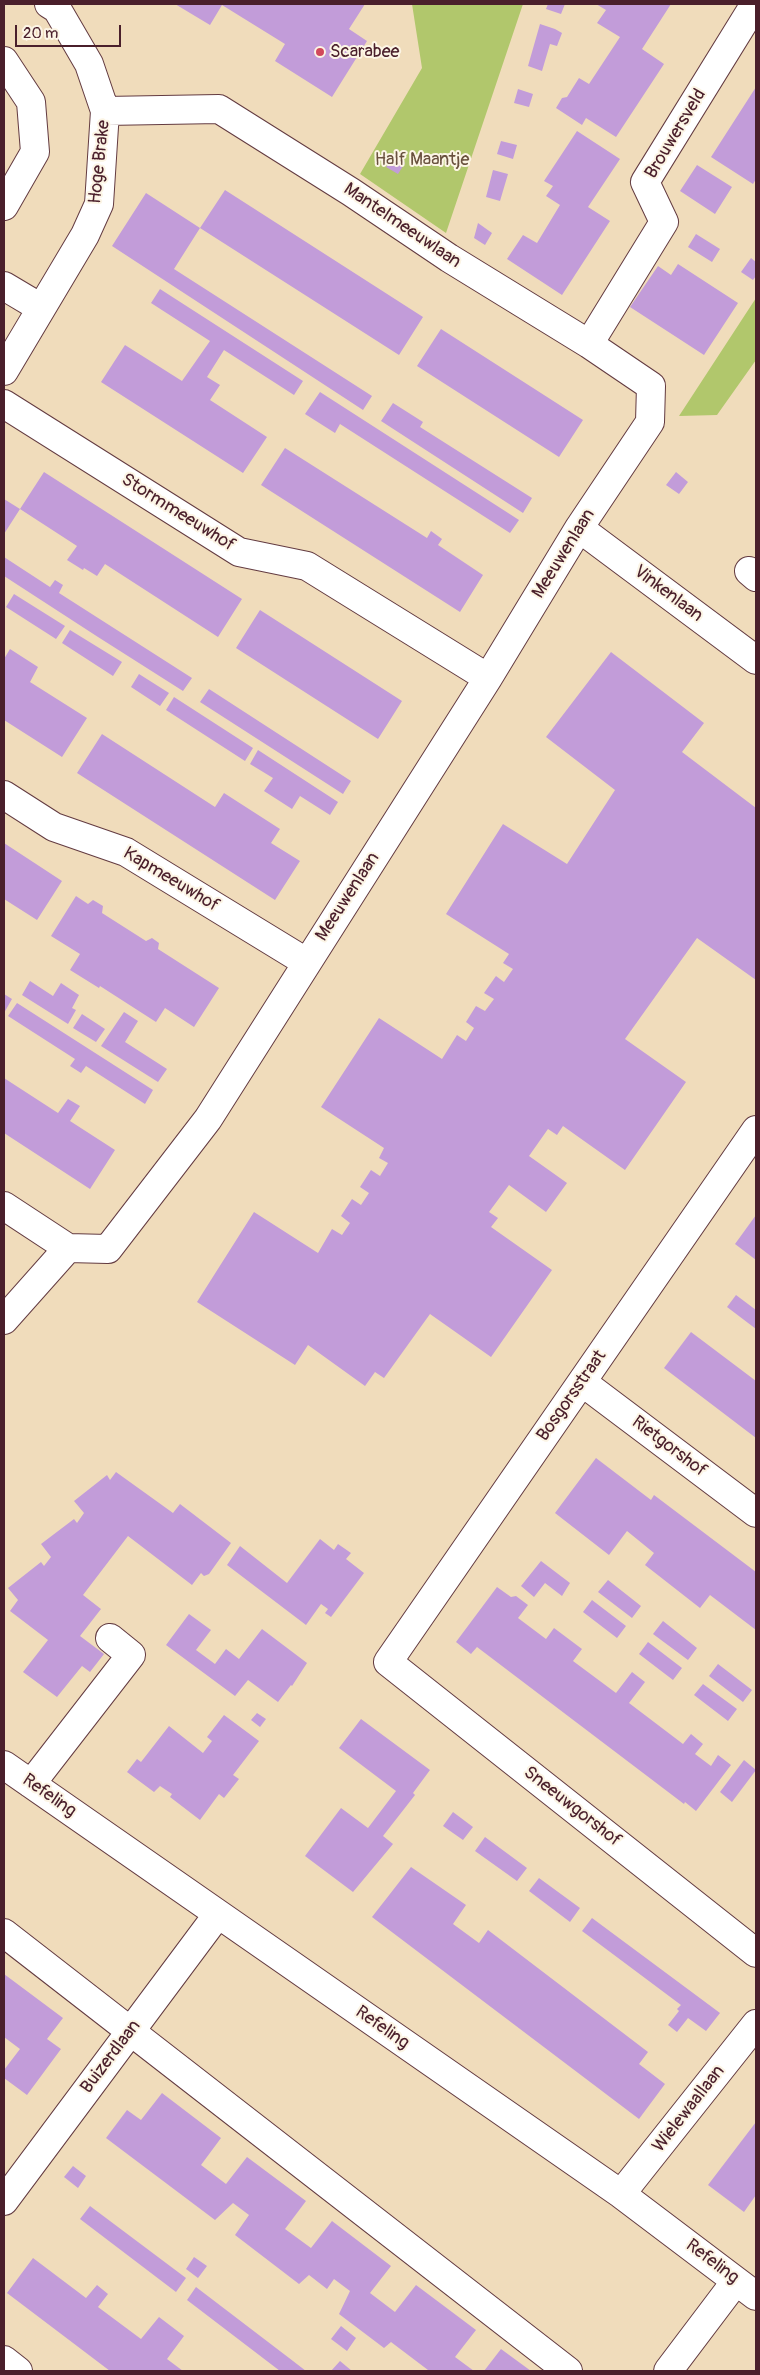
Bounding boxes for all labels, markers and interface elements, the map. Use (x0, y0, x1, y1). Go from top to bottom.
scale bar (18, 15, 124, 47)
text: 20 m (23, 24, 58, 43)
place label: Scarabee (330, 41, 399, 63)
marker: Scarabee (314, 46, 326, 58)
street label: Brouwersveld (641, 85, 711, 183)
street label: Hoge Brake (85, 119, 115, 205)
park label: Half Maantje (375, 149, 469, 171)
street label: Mantelmeeuwlaan (339, 179, 465, 273)
street label: Stormmeeuwhof (117, 469, 239, 557)
street label: Meeuwenlaan (528, 505, 600, 603)
street label: Vinkenlaan (629, 561, 707, 627)
street label: Kapmeeuwhof (119, 843, 223, 917)
street label: Meeuwenlaan (311, 849, 385, 945)
street label: Bosgorsstraat (533, 1346, 611, 1446)
street label: Rietgorshof (627, 1412, 711, 1482)
street label: Sneeuwgorshof (519, 1762, 625, 1852)
street label: Refeling (18, 1770, 80, 1822)
street label: Refeling (351, 2002, 413, 2054)
street label: Buizerdlaan (76, 2016, 146, 2098)
street label: Wielewaallaan (648, 2061, 730, 2157)
street label: Refeling (681, 2235, 743, 2289)

